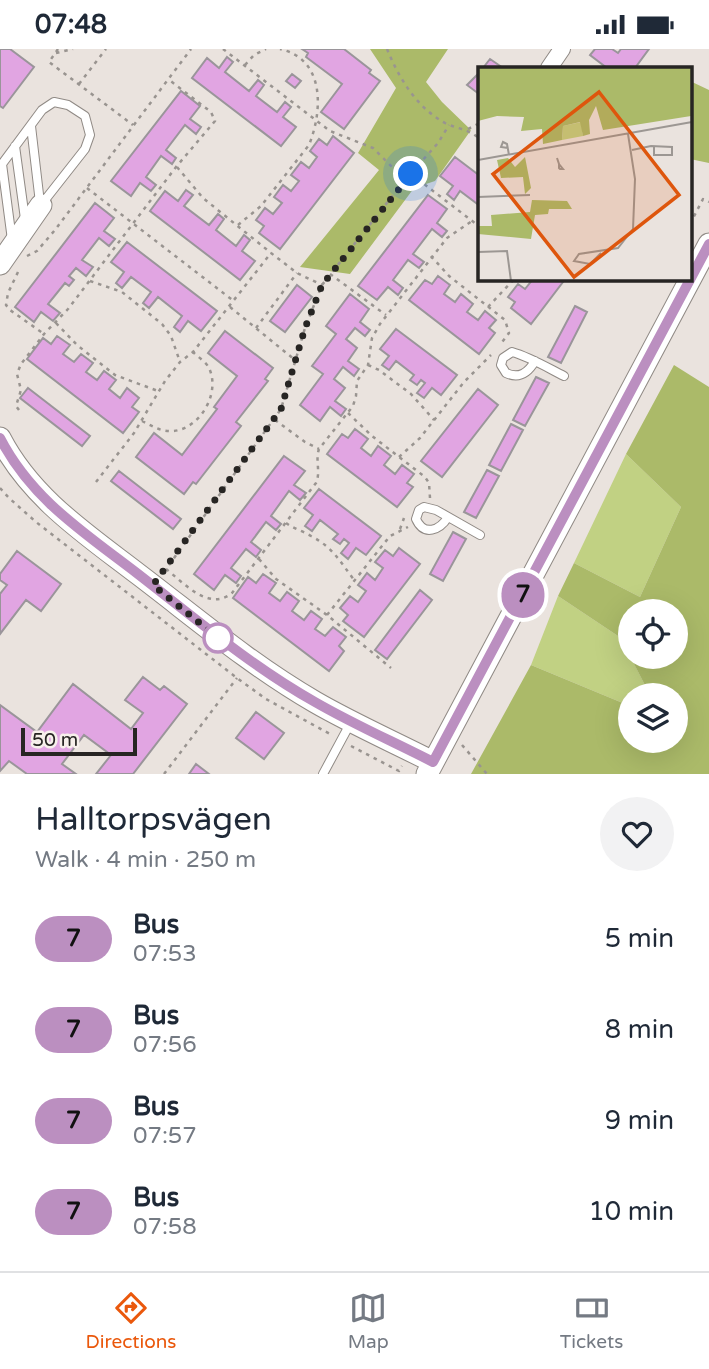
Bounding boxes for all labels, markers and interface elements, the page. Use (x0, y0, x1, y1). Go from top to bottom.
text: 07:48 (35, 9, 107, 40)
inset map (478, 67, 692, 280)
your location (393, 156, 428, 191)
line badge: 7 (500, 572, 546, 618)
text: 7 (515, 580, 531, 609)
map controls (618, 599, 688, 753)
button: locate (618, 599, 688, 669)
unlabelled marker (203, 623, 233, 653)
button: layers (618, 683, 688, 753)
scale bar (21, 725, 136, 757)
text: 50 m (32, 729, 78, 751)
button: heart (600, 797, 674, 871)
text: Halltorpsvägen (35, 800, 272, 839)
text: Walk · 4 min · 250 m (35, 846, 256, 874)
text: Bus (133, 909, 179, 940)
text: 5 min (605, 923, 674, 954)
text: 7 (66, 924, 81, 953)
text: 07:53 (133, 940, 197, 968)
text: Bus (133, 1000, 179, 1031)
text: 8 min (605, 1014, 674, 1045)
text: 7 (66, 1015, 81, 1044)
text: 07:56 (133, 1031, 197, 1059)
text: Bus (133, 1091, 179, 1122)
text: 9 min (605, 1105, 674, 1136)
text: 7 (66, 1106, 81, 1135)
text: 07:57 (133, 1122, 197, 1150)
text: Bus (133, 1182, 179, 1213)
text: 10 min (588, 1196, 674, 1227)
text: 7 (66, 1197, 81, 1226)
text: 07:58 (133, 1213, 197, 1241)
tab: Directions (86, 1289, 177, 1353)
tab: Map (348, 1289, 389, 1353)
tab: Tickets (560, 1289, 623, 1353)

